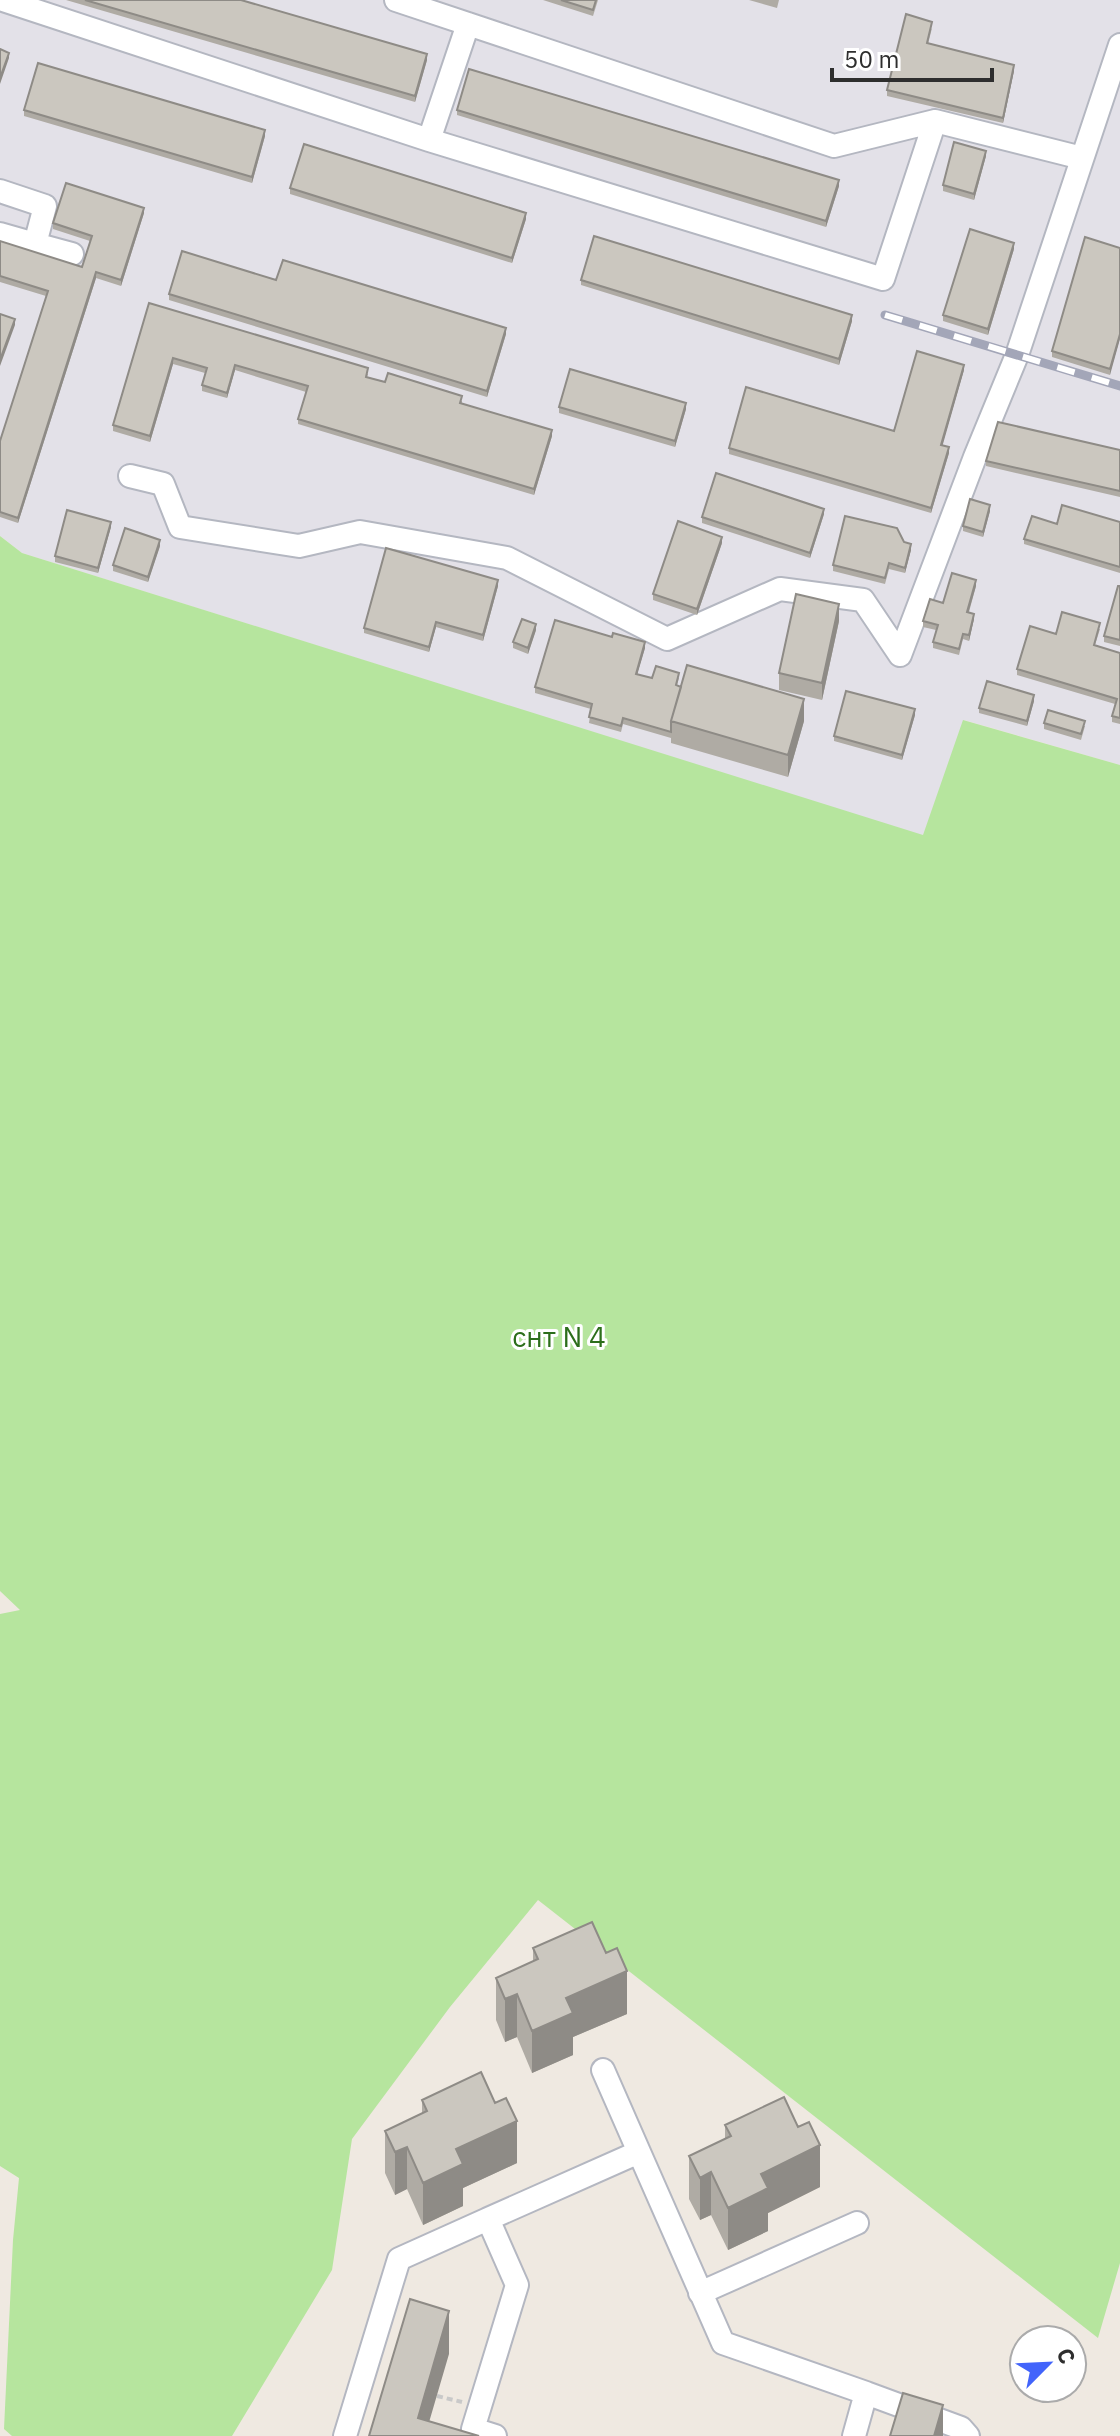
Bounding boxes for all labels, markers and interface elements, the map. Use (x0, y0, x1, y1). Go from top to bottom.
scale bar (832, 32, 992, 82)
text: 50 m (844, 43, 899, 75)
park label: снт N 4 (512, 1318, 606, 1355)
north arrow (1008, 2324, 1088, 2404)
text: С (1051, 2343, 1083, 2368)

